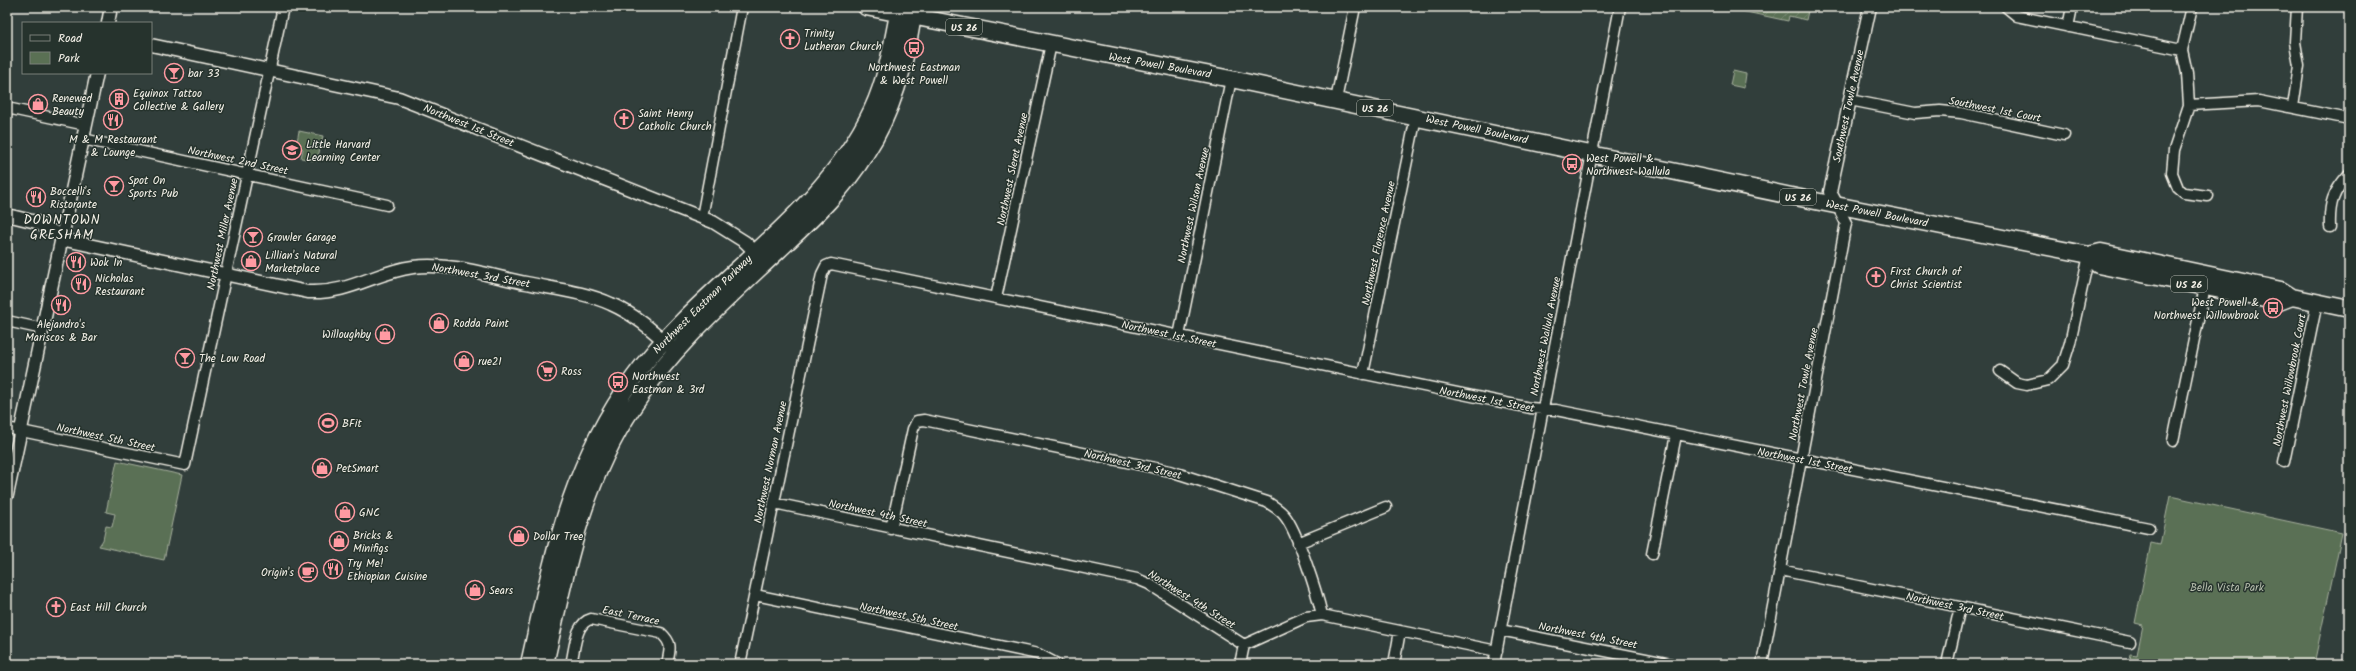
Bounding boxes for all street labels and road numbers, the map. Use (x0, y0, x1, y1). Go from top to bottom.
road number: US 26 (946, 19, 982, 35)
street label: West Powell Boulevard (1107, 48, 1213, 84)
street label: Southwest Towle Avenue (1828, 48, 1870, 164)
street label: Southwest 1st Court (1947, 92, 2043, 128)
street label: Northwest 1st Street (420, 99, 517, 153)
road number: US 26 (1357, 100, 1393, 116)
street label: West Powell Boulevard (1424, 110, 1530, 150)
street label: Northwest Sleret Avenue (992, 111, 1034, 227)
street label: Northwest 2nd Street (186, 142, 290, 181)
street label: Northwest Wilson Avenue (1173, 146, 1215, 265)
street label: Northwest Miller Avenue (202, 177, 244, 292)
street label: Northwest Florence Avenue (1357, 179, 1401, 307)
road number: US 26 (1780, 189, 1816, 205)
street label: West Powell Boulevard (1824, 195, 1930, 233)
street label: Northwest Eastman Parkway (649, 250, 757, 359)
street label: Northwest 3rd Street (430, 258, 532, 294)
street label: Northwest Wallula Avenue (1526, 275, 1566, 397)
road number: US 26 (2171, 276, 2207, 292)
street label: Northwest Willowbrook Court (2268, 312, 2312, 448)
street label: Northwest 1st Street (1120, 316, 1219, 354)
street label: Northwest Towle Avenue (1784, 326, 1824, 442)
street label: Northwest 1st Street (1438, 382, 1537, 418)
street label: Northwest Norman Avenue (749, 399, 793, 525)
street label: Northwest 5th Street (55, 419, 157, 457)
street label: Northwest 1st Street (1756, 443, 1855, 479)
street label: Northwest 3rd Street (1082, 445, 1184, 485)
street label: Northwest 4th Street (827, 495, 930, 533)
street label: Northwest 4th Street (1144, 566, 1239, 634)
street label: Northwest 3rd Street (1904, 588, 2006, 626)
street label: Northwest 5th Street (858, 598, 960, 636)
street label: East Terrace (601, 601, 661, 631)
street label: Northwest 4th Street (1537, 618, 1640, 655)

